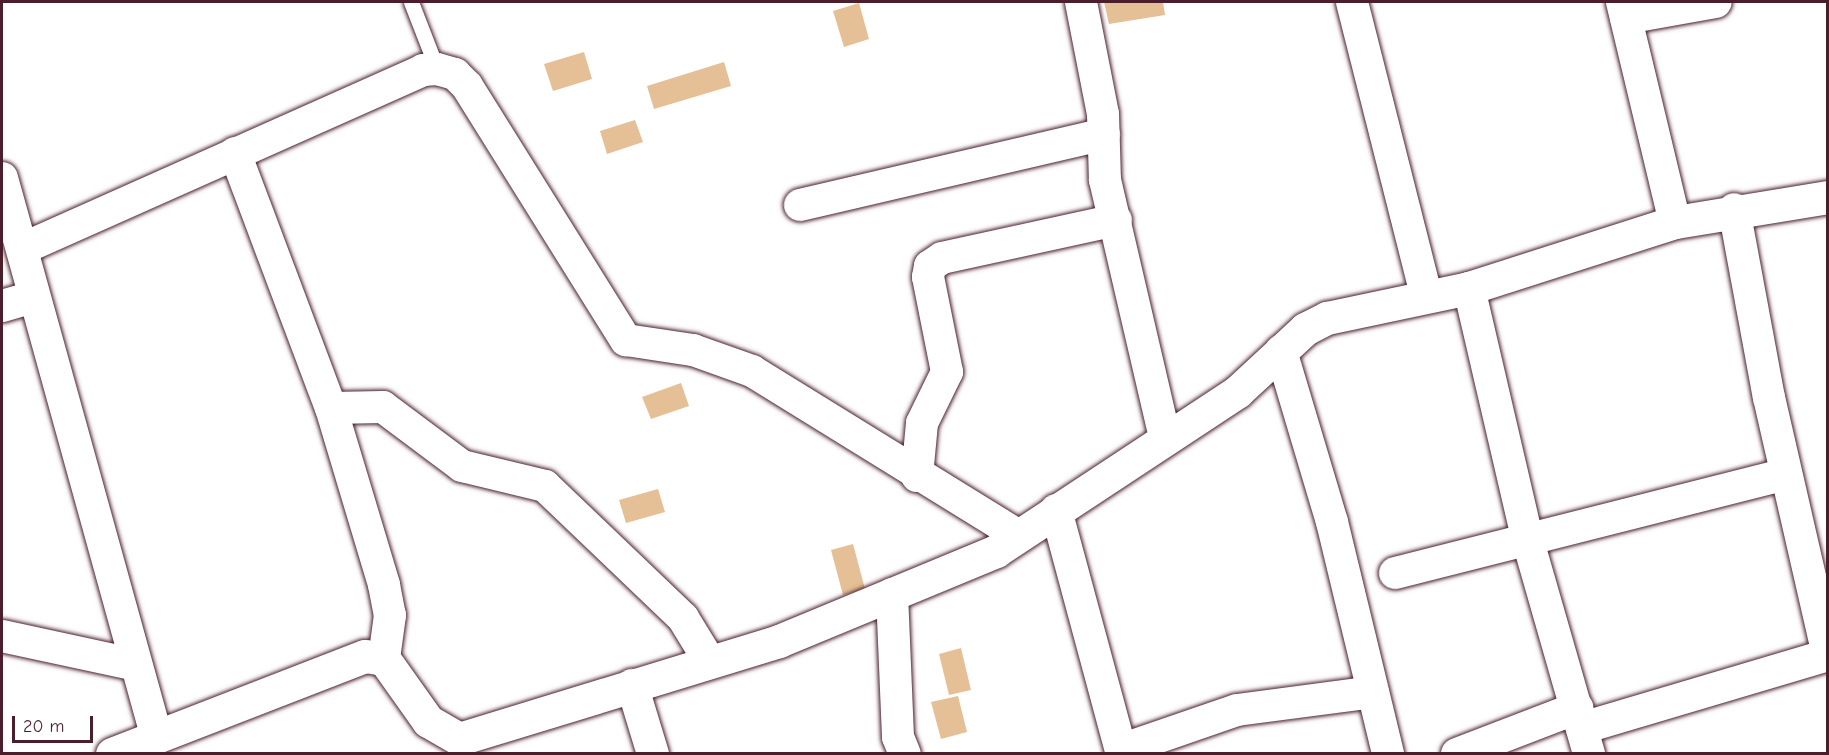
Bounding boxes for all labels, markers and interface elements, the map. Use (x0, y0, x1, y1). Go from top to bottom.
scale bar (15, 704, 96, 742)
text: 20 m (23, 716, 64, 737)

